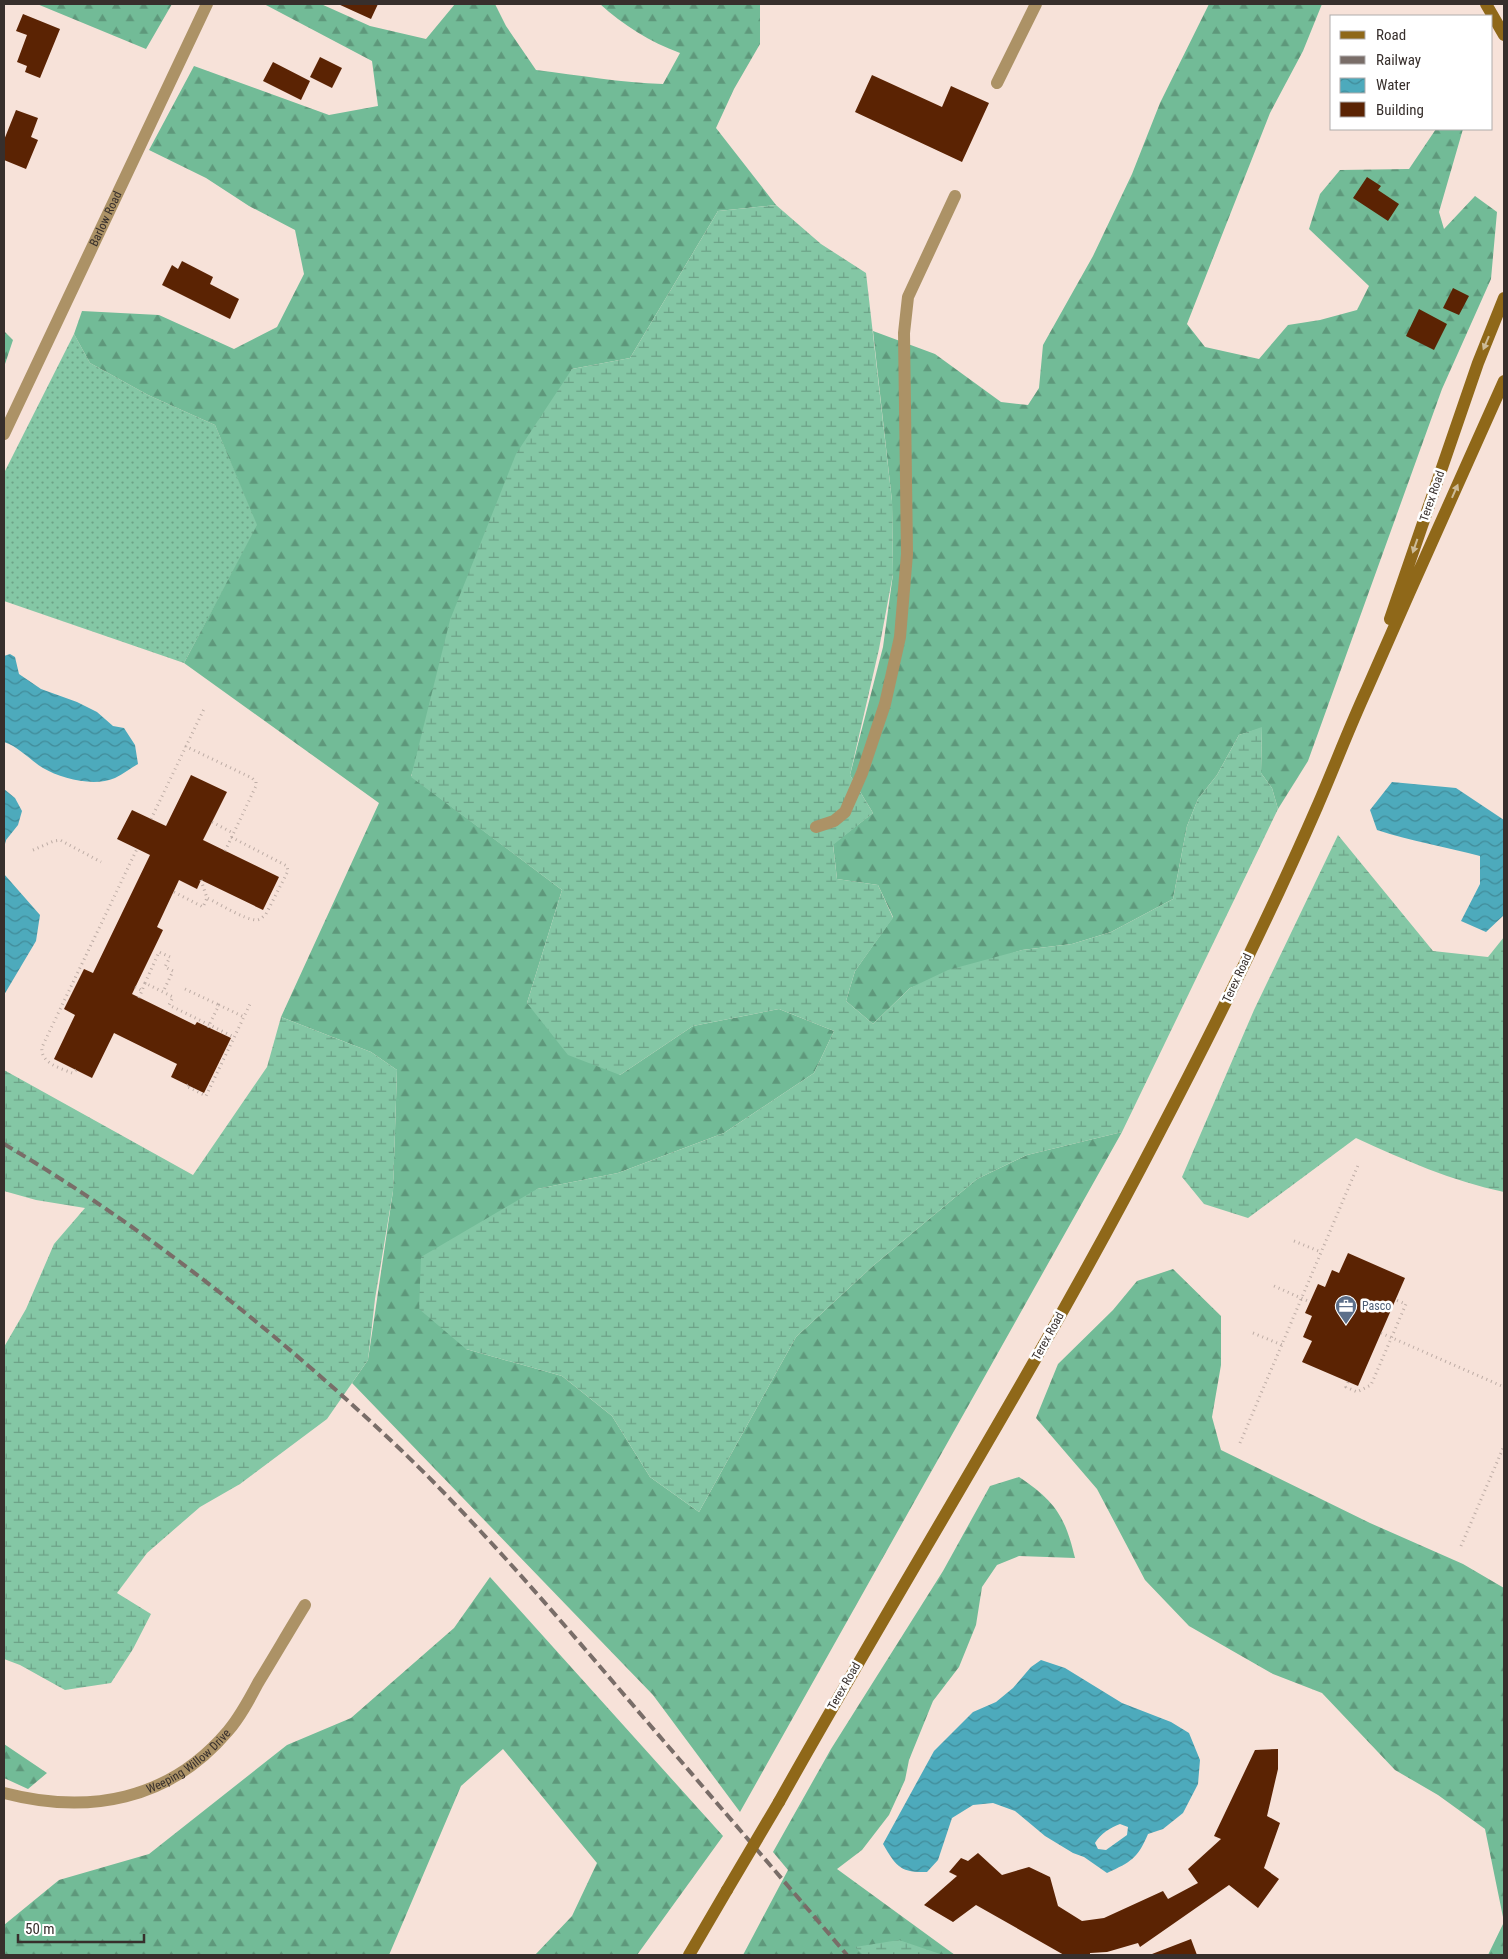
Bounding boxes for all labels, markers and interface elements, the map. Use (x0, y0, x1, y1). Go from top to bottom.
legend (1330, 15, 1493, 130)
text: Road (1376, 26, 1406, 44)
text: Railway (1376, 51, 1421, 69)
text: Water (1376, 76, 1411, 94)
text: Building (1376, 101, 1424, 119)
street label: Barlow Road (87, 189, 125, 249)
one-way arrow (1481, 336, 1489, 350)
street label: Terex Road (1417, 469, 1447, 523)
one-way arrow (1452, 484, 1460, 498)
one-way arrow (1411, 539, 1418, 554)
street label: Terex Road (1220, 951, 1254, 1005)
office icon: Pasco (1334, 1294, 1358, 1325)
place label: Pasco (1362, 1299, 1391, 1313)
street label: Terex Road (1029, 1310, 1067, 1362)
street label: Terex Road (825, 1660, 863, 1712)
street label: Weeping Willow Drive (144, 1726, 234, 1796)
scale bar (18, 1912, 144, 1944)
text: 50 m (25, 1920, 55, 1938)

